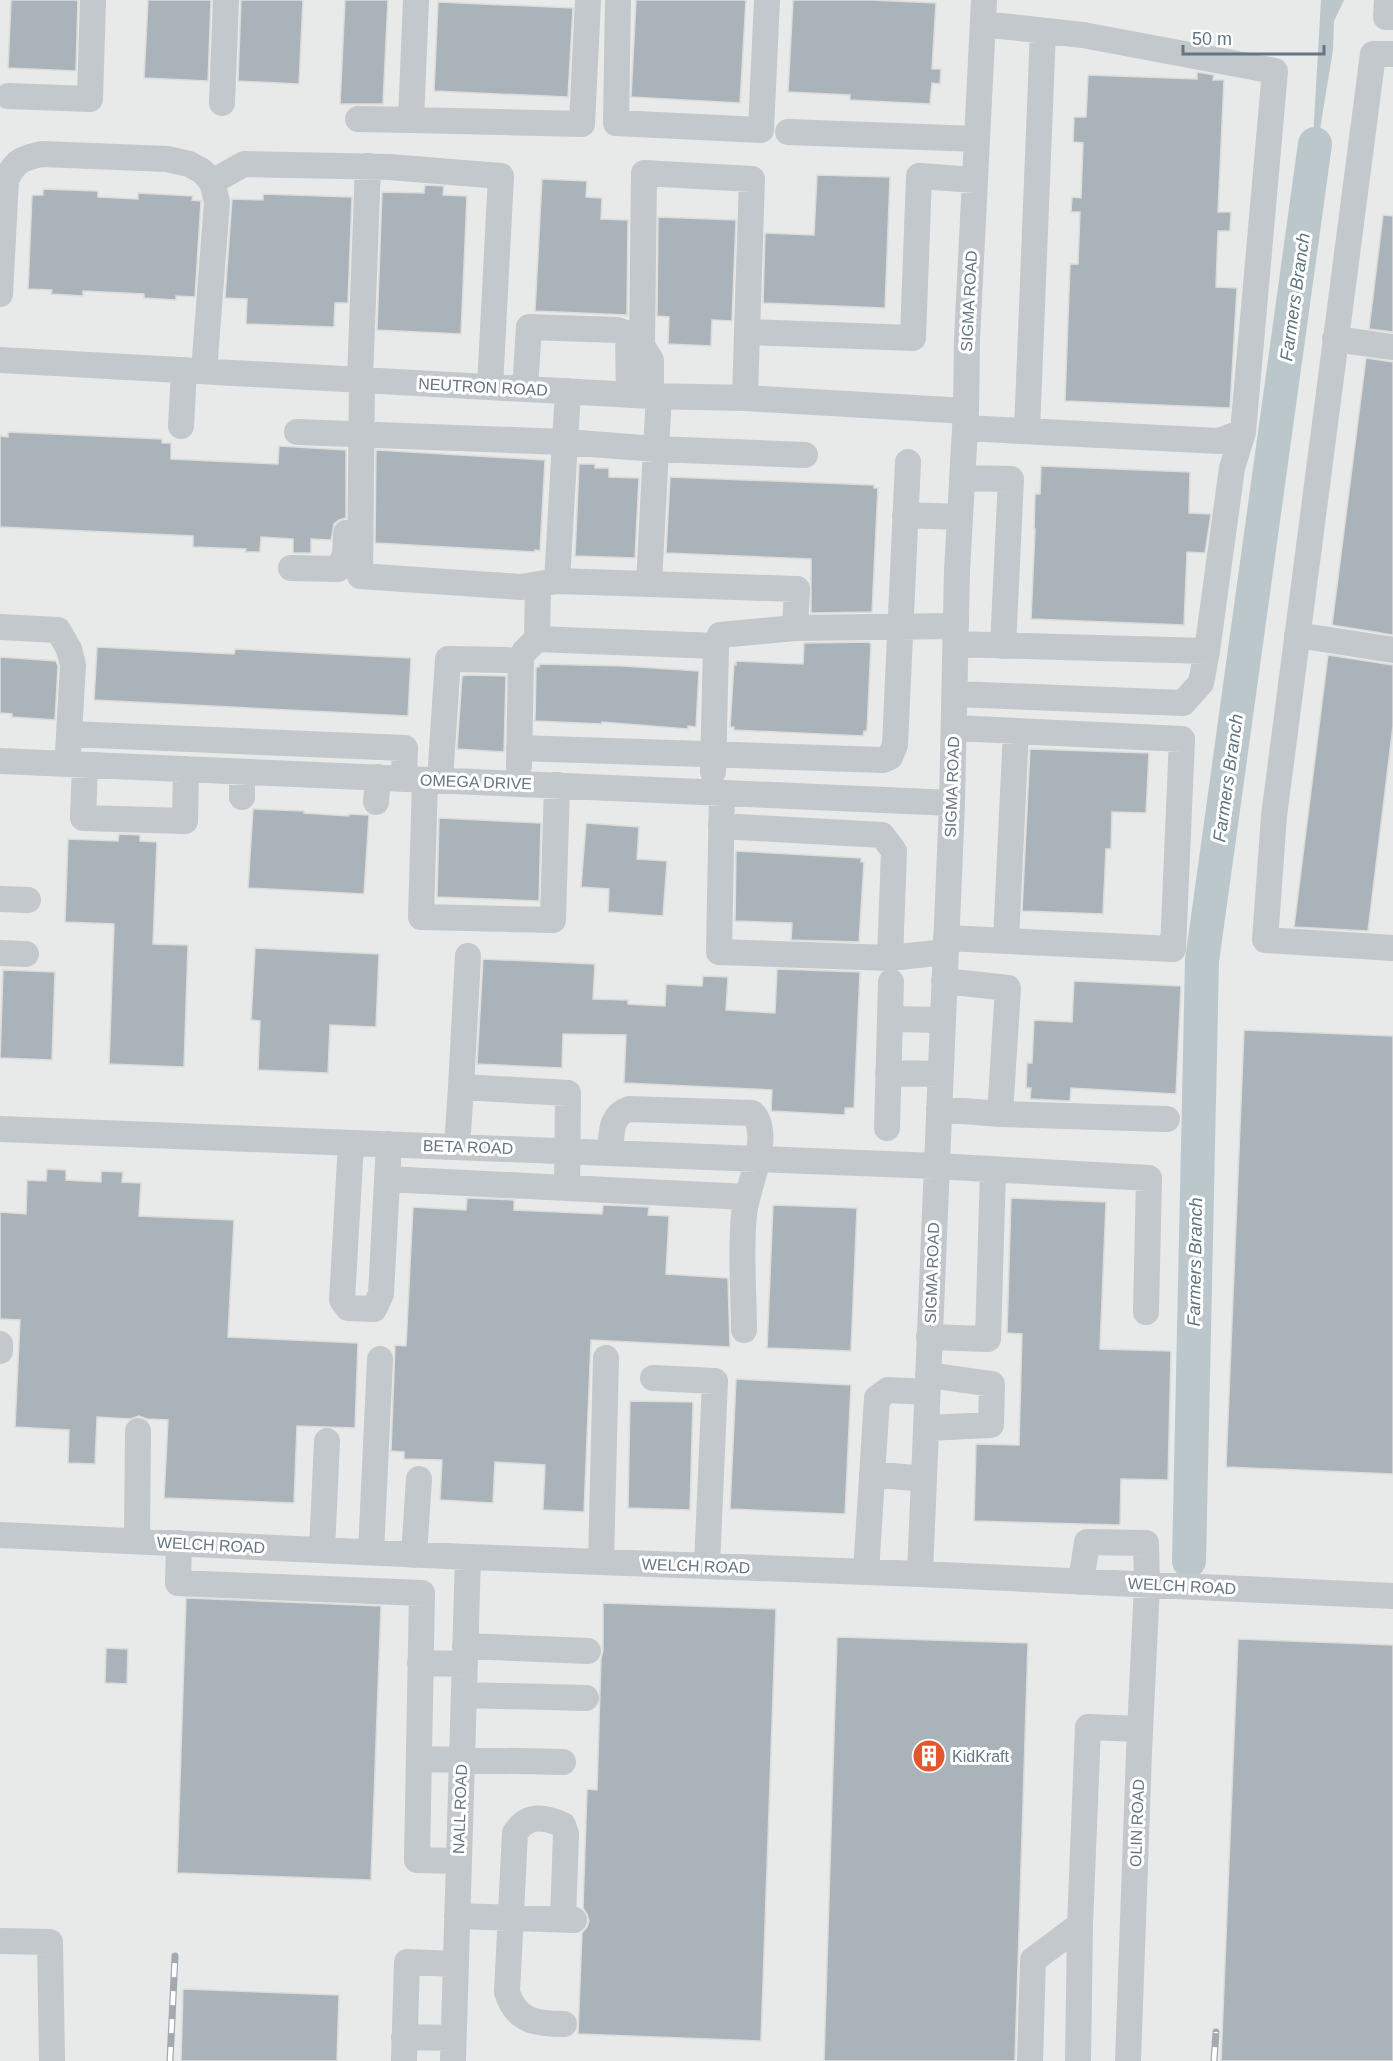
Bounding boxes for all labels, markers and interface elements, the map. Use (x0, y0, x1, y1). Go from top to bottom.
scale bar (1183, 18, 1324, 56)
text: 50 m (1192, 29, 1232, 49)
water label: Farmers Branch (1276, 232, 1314, 362)
street label: SIGMA ROAD (958, 250, 980, 352)
street label: NEUTRON ROAD (418, 375, 548, 399)
water label: Farmers Branch (1209, 713, 1247, 843)
street label: SIGMA ROAD (942, 736, 962, 838)
street label: OMEGA DRIVE (420, 772, 532, 792)
street label: BETA ROAD (423, 1137, 513, 1157)
water label: Farmers Branch (1184, 1197, 1206, 1327)
street label: SIGMA ROAD (922, 1222, 942, 1324)
street label: WELCH ROAD (156, 1534, 266, 1556)
street label: WELCH ROAD (642, 1556, 750, 1576)
street label: WELCH ROAD (1127, 1575, 1237, 1597)
building icon: KidKraft (911, 1738, 947, 1774)
place label: KidKraft (952, 1748, 1009, 1765)
street label: NALL ROAD (450, 1764, 470, 1854)
street label: OLIN ROAD (1127, 1779, 1147, 1867)

